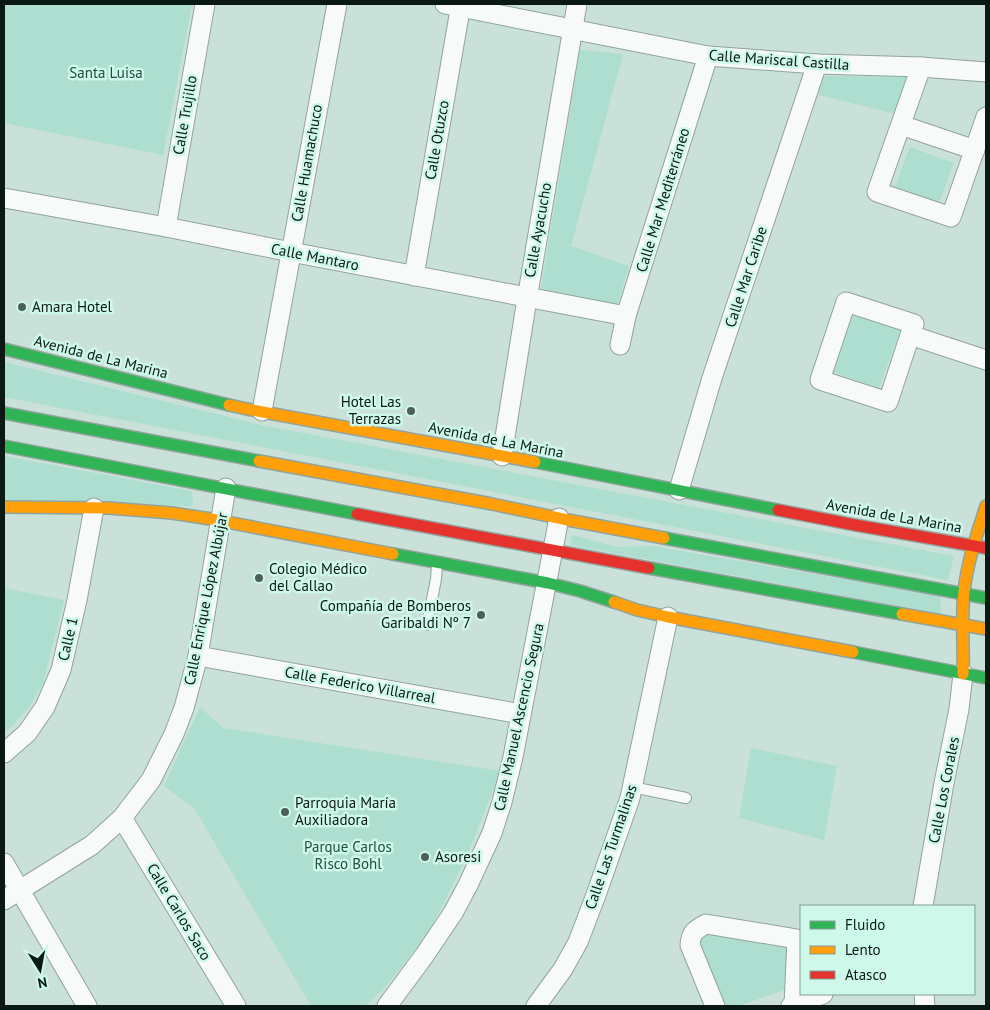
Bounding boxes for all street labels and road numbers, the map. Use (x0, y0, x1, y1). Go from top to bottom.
street label: Calle Mariscal Castilla (708, 45, 850, 74)
street label: Calle Trujillo (168, 74, 201, 156)
street label: Calle Otuzco (420, 99, 453, 181)
street label: Calle Huamachuco (287, 103, 326, 223)
street label: Calle Mar Mediterráneo (632, 125, 694, 274)
street label: Calle Ayacucho (520, 181, 555, 279)
street label: Calle Mar Caribe (720, 224, 771, 330)
street label: Calle Mantaro (269, 239, 361, 274)
street label: Avenida de La Marina (32, 331, 170, 382)
street label: Avenida de La Marina (427, 417, 565, 462)
street label: Avenida de La Marina (825, 494, 963, 537)
street label: Calle Enrique López Albújar (179, 511, 232, 687)
street label: Calle 1 (53, 615, 82, 663)
street label: Calle Manuel Ascencio Segura (489, 621, 548, 813)
street label: Calle Federico Villarreal (283, 662, 438, 707)
street label: Calle Los Corales (924, 735, 963, 845)
street label: Calle Las Turmalinas (580, 782, 641, 912)
street label: Calle Carlos Saco (143, 860, 216, 964)

